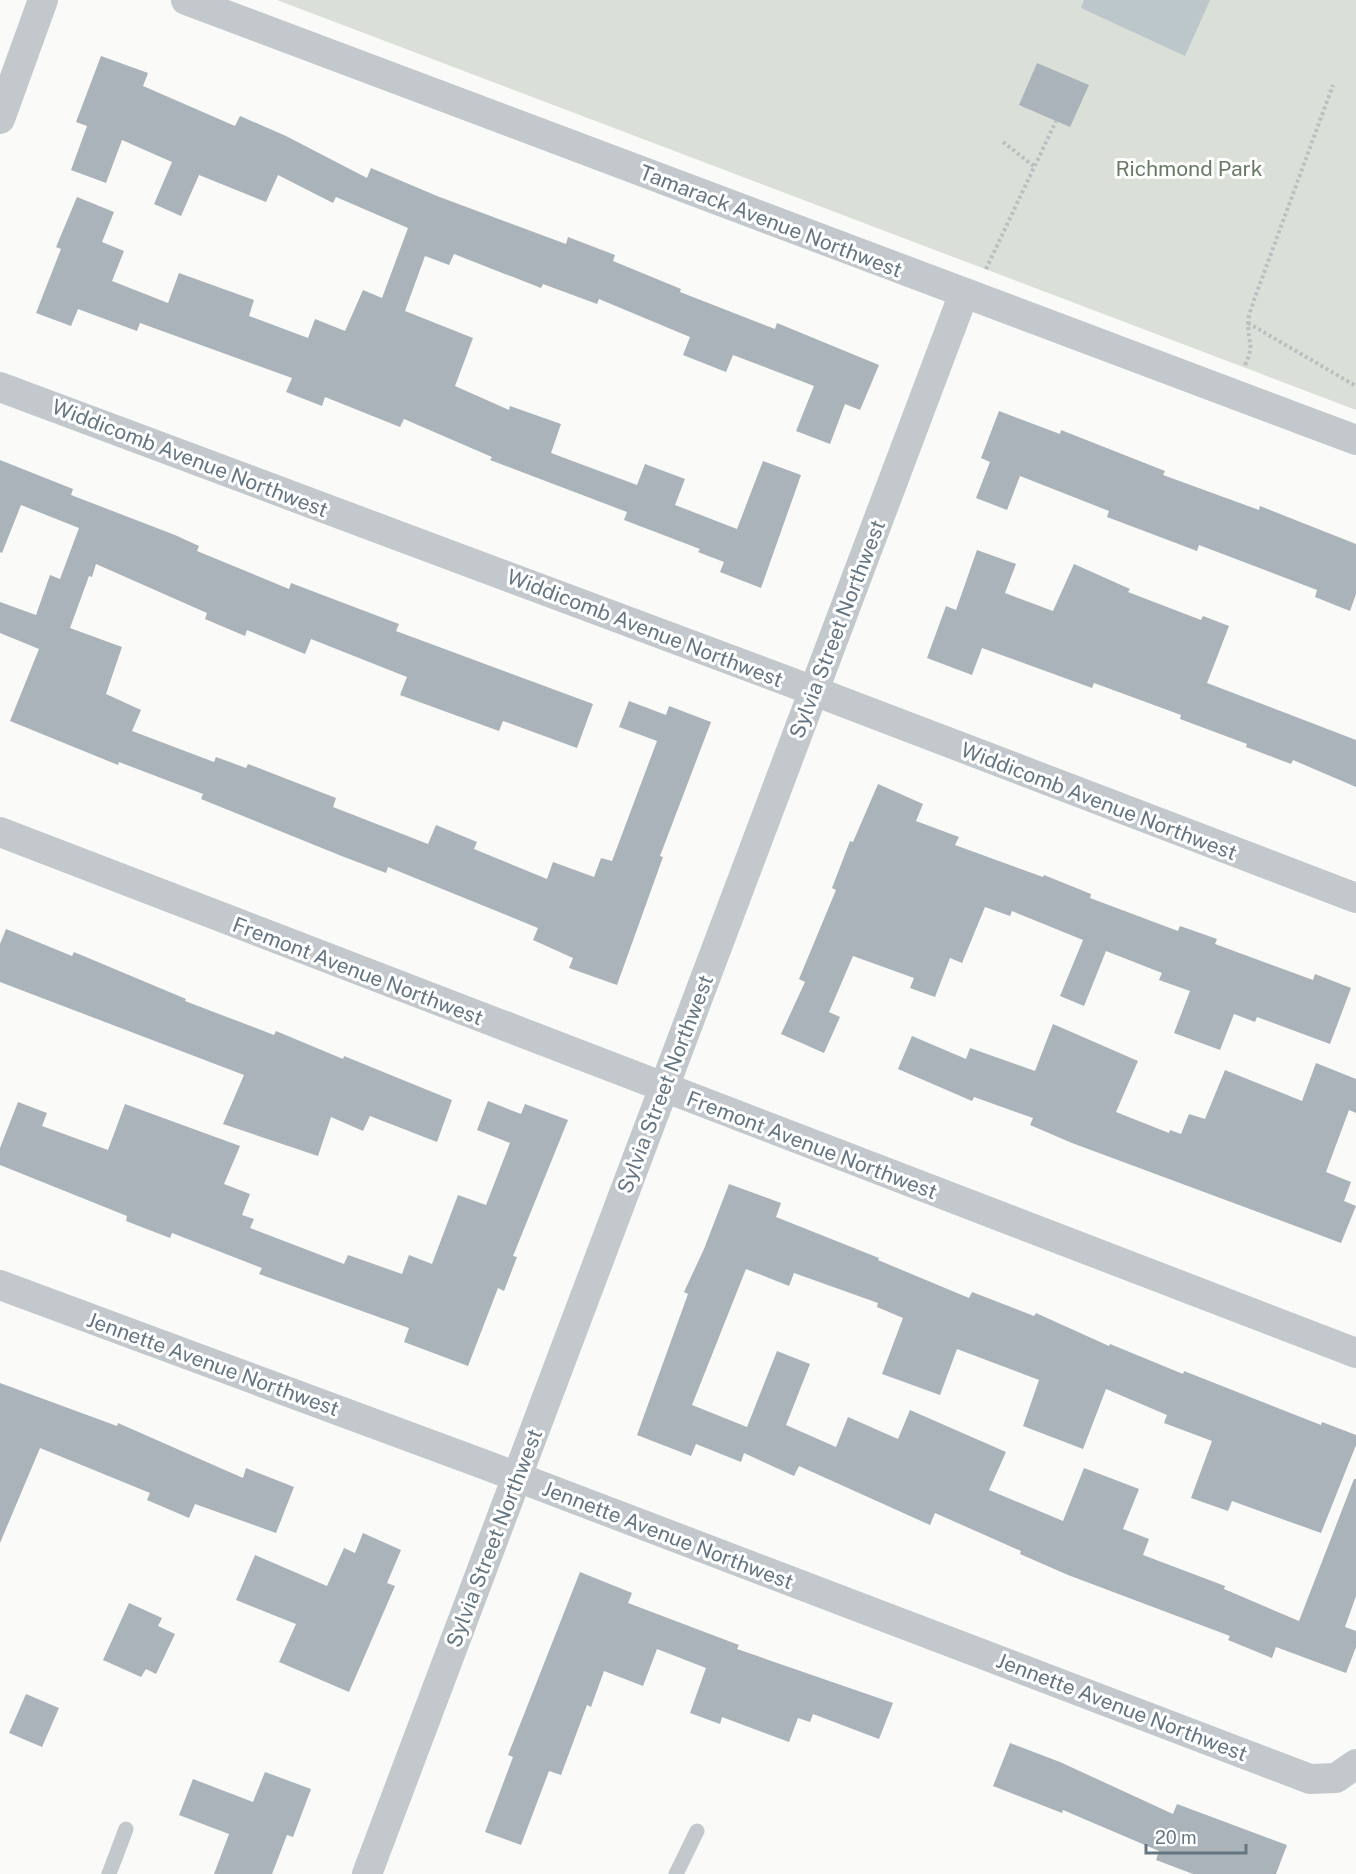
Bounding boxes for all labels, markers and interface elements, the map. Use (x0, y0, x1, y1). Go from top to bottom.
park label: Richmond Park (1115, 156, 1263, 181)
street label: Tamarack Avenue Northwest (636, 159, 906, 283)
street label: Widdicomb Avenue Northwest (49, 394, 331, 522)
street label: Sylvia Street Northwest (784, 516, 890, 742)
street label: Widdicomb Avenue Northwest (504, 564, 786, 692)
street label: Widdicomb Avenue Northwest (958, 737, 1240, 865)
street label: Fremont Avenue Northwest (229, 912, 487, 1030)
street label: Sylvia Street Northwest (612, 971, 718, 1197)
street label: Fremont Avenue Northwest (683, 1086, 941, 1204)
street label: Jennette Avenue Northwest (83, 1307, 343, 1421)
street label: Sylvia Street Northwest (441, 1425, 547, 1651)
street label: Jennette Avenue Northwest (539, 1476, 797, 1594)
street label: Jennette Avenue Northwest (993, 1648, 1251, 1766)
scale bar (1146, 1817, 1246, 1855)
text: 20 m (1155, 1827, 1197, 1848)

